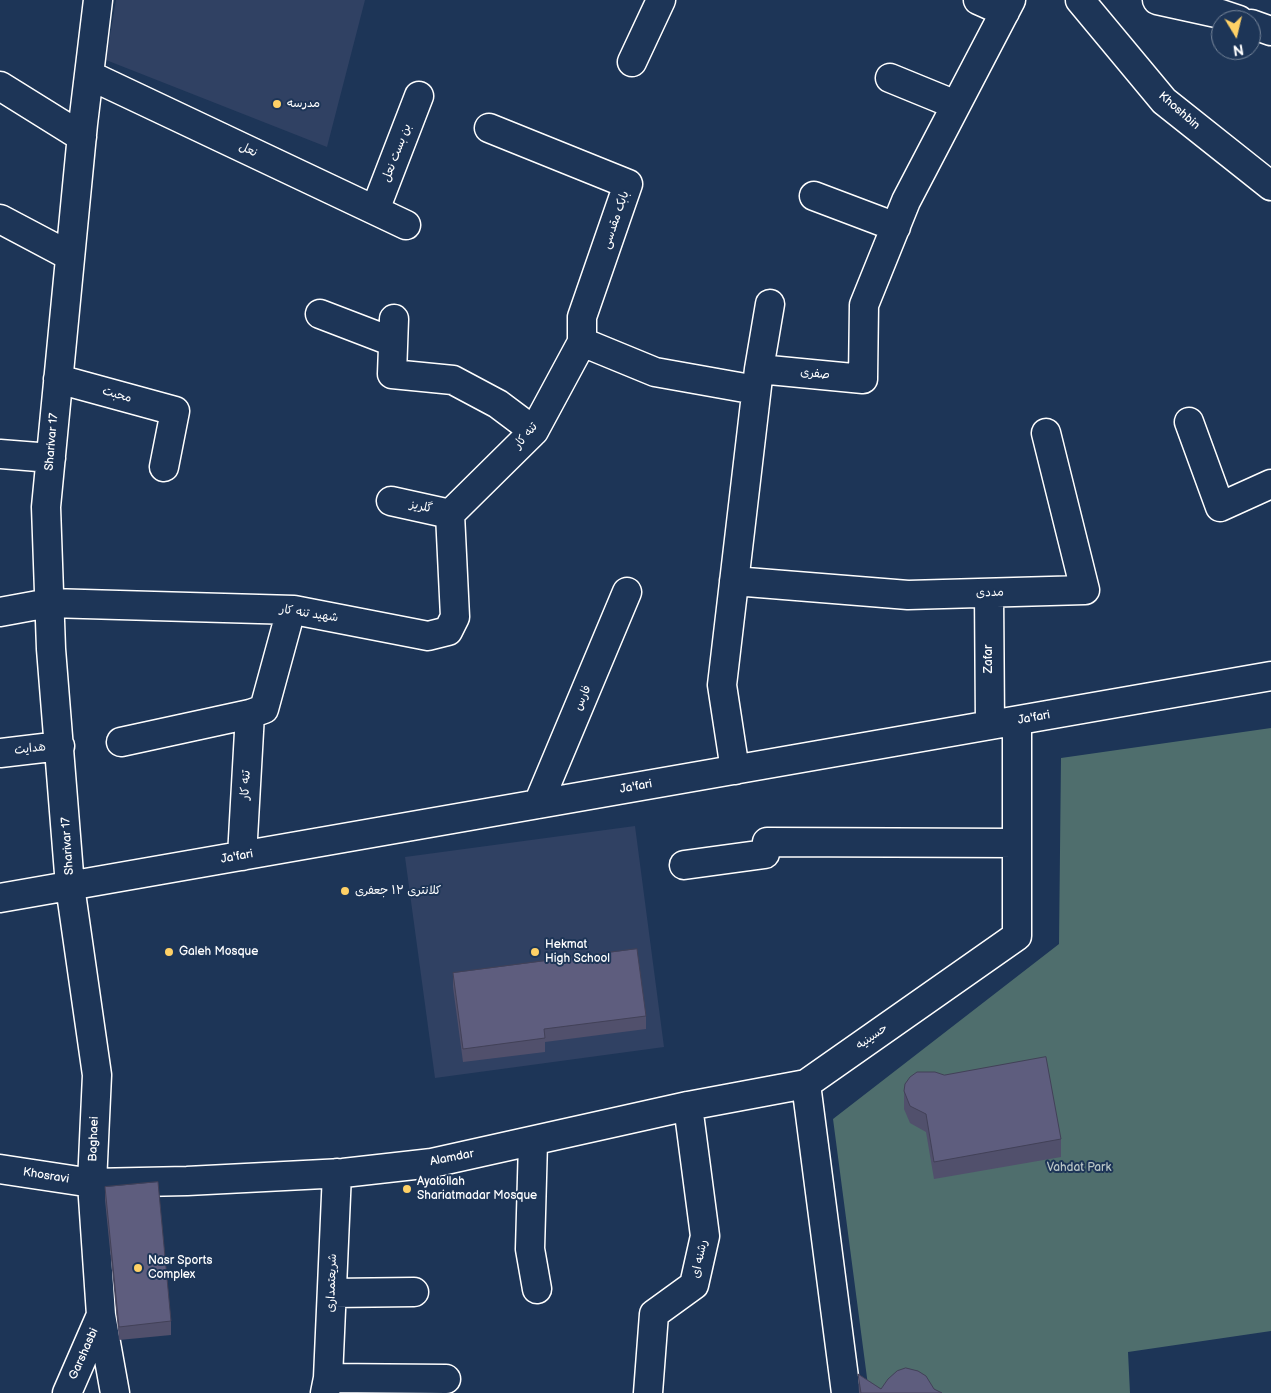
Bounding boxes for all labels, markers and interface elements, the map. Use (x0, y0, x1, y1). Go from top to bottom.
north arrow (1211, 10, 1261, 60)
text: N (1232, 40, 1245, 59)
street label: Khoshbin (1155, 89, 1203, 133)
place label: مدرسه (287, 97, 320, 111)
marker: مدرسه (271, 98, 283, 110)
street label: بن بست نعل (379, 122, 415, 184)
street label: نعل (237, 140, 259, 160)
street label: بابک مقدسی (599, 189, 633, 251)
street label: صفری (800, 365, 830, 383)
street label: محبت (101, 384, 133, 406)
street label: Sharivar 17 (42, 413, 62, 471)
street label: تنه کار (511, 420, 541, 452)
street label: گلریز (408, 498, 434, 516)
street label: مددی (976, 585, 1004, 601)
street label: شهید تنه کار (279, 602, 339, 626)
street label: Zafar (982, 645, 996, 673)
street label: فارس (571, 683, 595, 713)
street label: Ja'fari (1017, 708, 1051, 728)
street label: هدایت (13, 740, 47, 758)
street label: تنه کار (238, 770, 254, 800)
street label: Ja'fari (619, 777, 653, 797)
street label: Sharivar 17 (59, 817, 77, 875)
street label: Ja'fari (220, 847, 254, 867)
place label: کلانتری ۱۲ جعفری (355, 884, 441, 898)
marker: کلانتری ۱۲ جعفری (339, 885, 351, 897)
place label: Hekmat High School (545, 938, 610, 966)
place label: Galeh Mosque (179, 945, 258, 959)
marker: Galeh Mosque (163, 946, 175, 958)
marker: Hekmat High School (529, 946, 541, 958)
street label: حسینیه (853, 1021, 891, 1053)
street label: Baghaei (86, 1116, 102, 1162)
street label: Alamdar (429, 1147, 475, 1169)
park label: Vahdat Park (1047, 1161, 1111, 1175)
street label: Khosravi (22, 1165, 70, 1187)
place label: Ayatollah Shariatmadar Mosque (417, 1175, 537, 1203)
marker: Ayatollah Shariatmadar Mosque (401, 1183, 413, 1195)
street label: رشنه ای (689, 1238, 711, 1280)
street label: شریعتمداری (324, 1253, 340, 1313)
place label: Nasr Sports Complex (148, 1254, 212, 1282)
marker: Nasr Sports Complex (132, 1262, 144, 1274)
street label: Garshasbi (66, 1326, 102, 1382)

